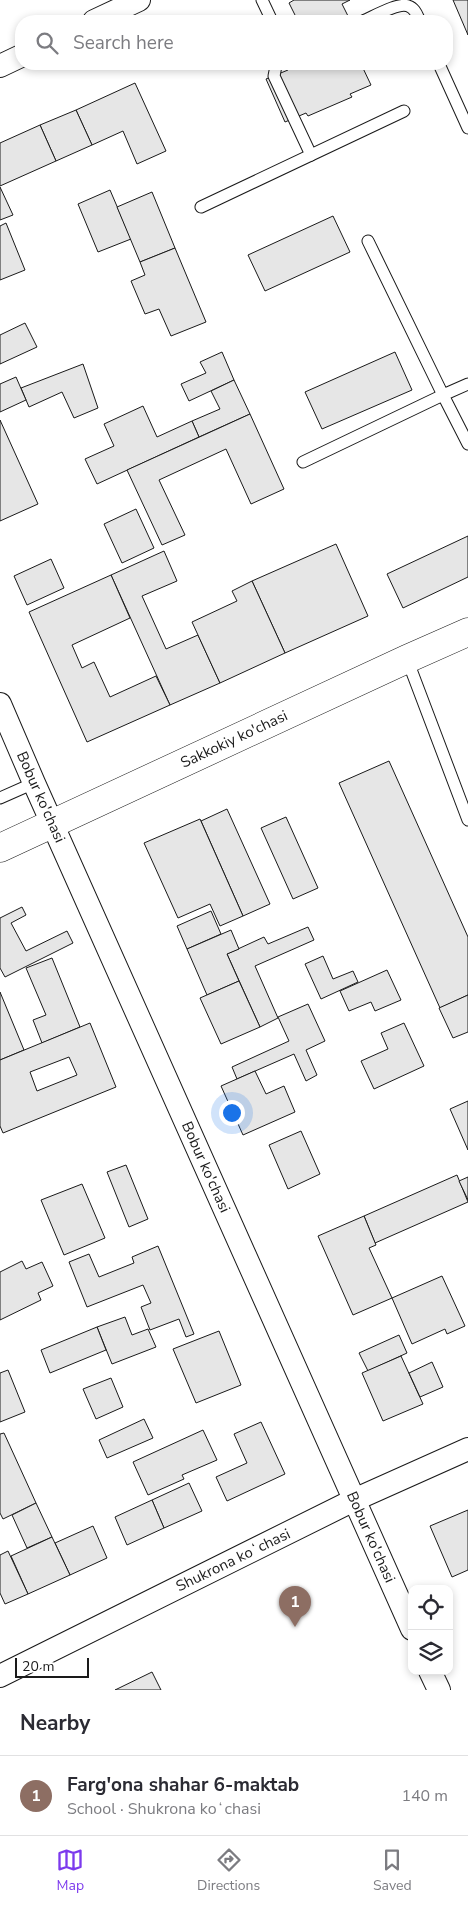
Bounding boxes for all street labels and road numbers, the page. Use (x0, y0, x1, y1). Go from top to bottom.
street label: Sakkokiy ko'chasi (177, 705, 291, 773)
street label: Bobur ko'chasi (12, 748, 70, 846)
street label: Bobur ko'chasi (177, 1118, 235, 1216)
street label: Bobur ko'chasi (342, 1488, 400, 1586)
street label: Shukrona koʻchasi (172, 1524, 294, 1596)

